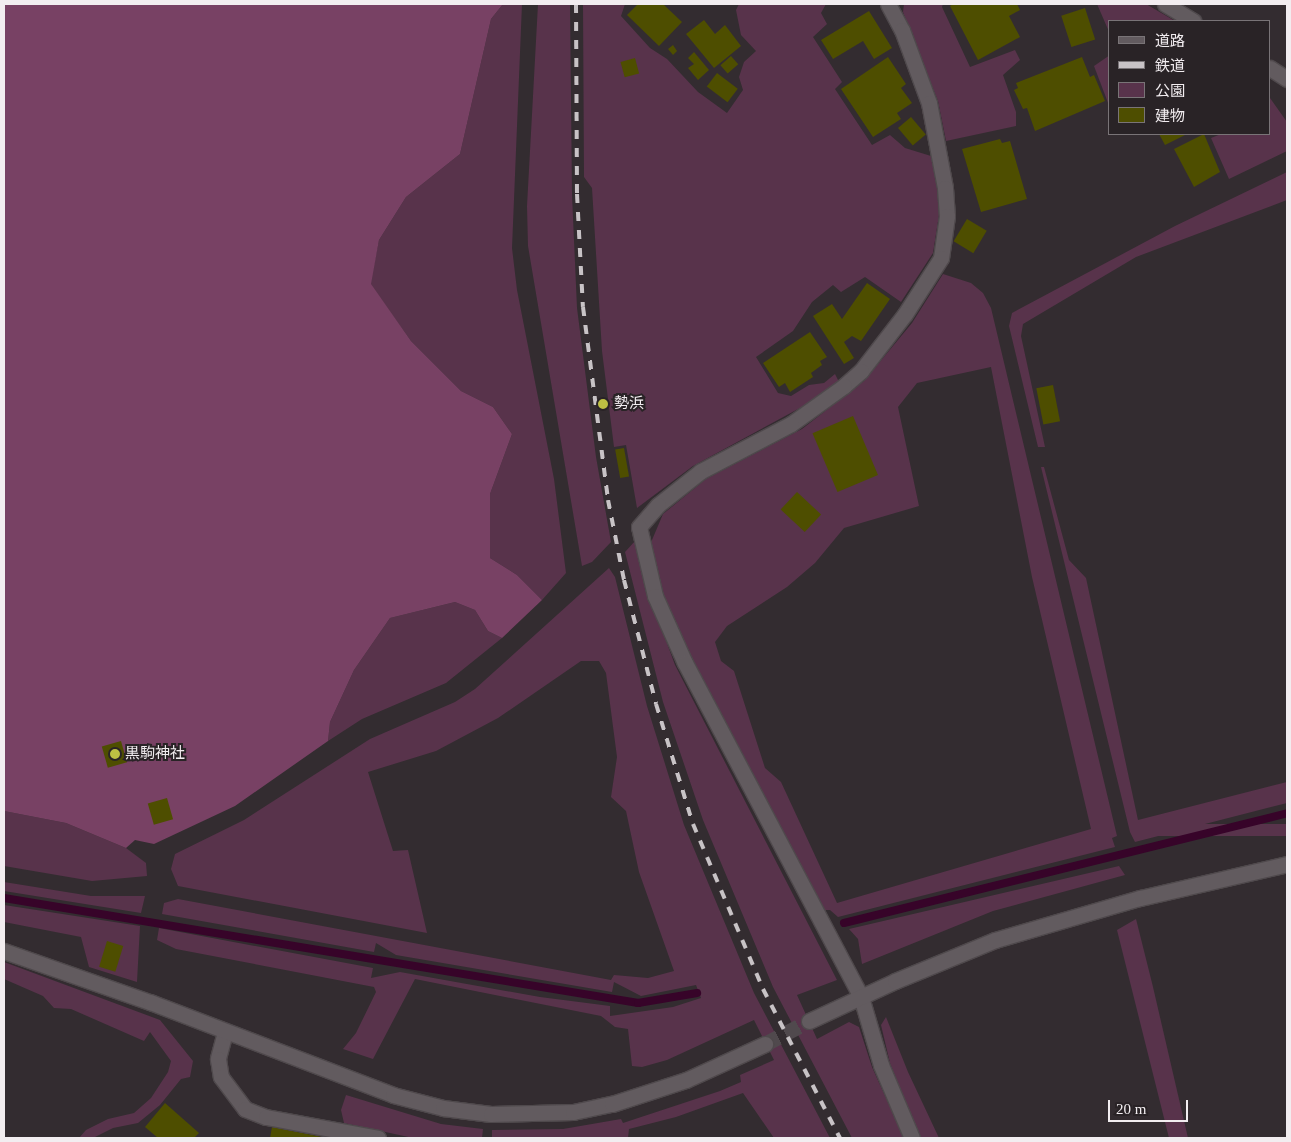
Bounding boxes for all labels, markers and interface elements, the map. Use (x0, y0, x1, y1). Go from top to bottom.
legend (1108, 20, 1271, 135)
text: 道路 (1155, 33, 1185, 49)
text: 鉄道 (1155, 58, 1185, 74)
text: 公園 (1155, 83, 1185, 99)
text: 建物 (1155, 108, 1185, 124)
place label: 勢浜 (614, 395, 644, 413)
marker: 勢浜 (596, 397, 610, 411)
place label: 黒駒神社 (125, 745, 185, 763)
marker: 黒駒神社 (109, 748, 121, 760)
scale bar (1111, 1090, 1191, 1122)
text: 20 m (1116, 1101, 1146, 1117)

